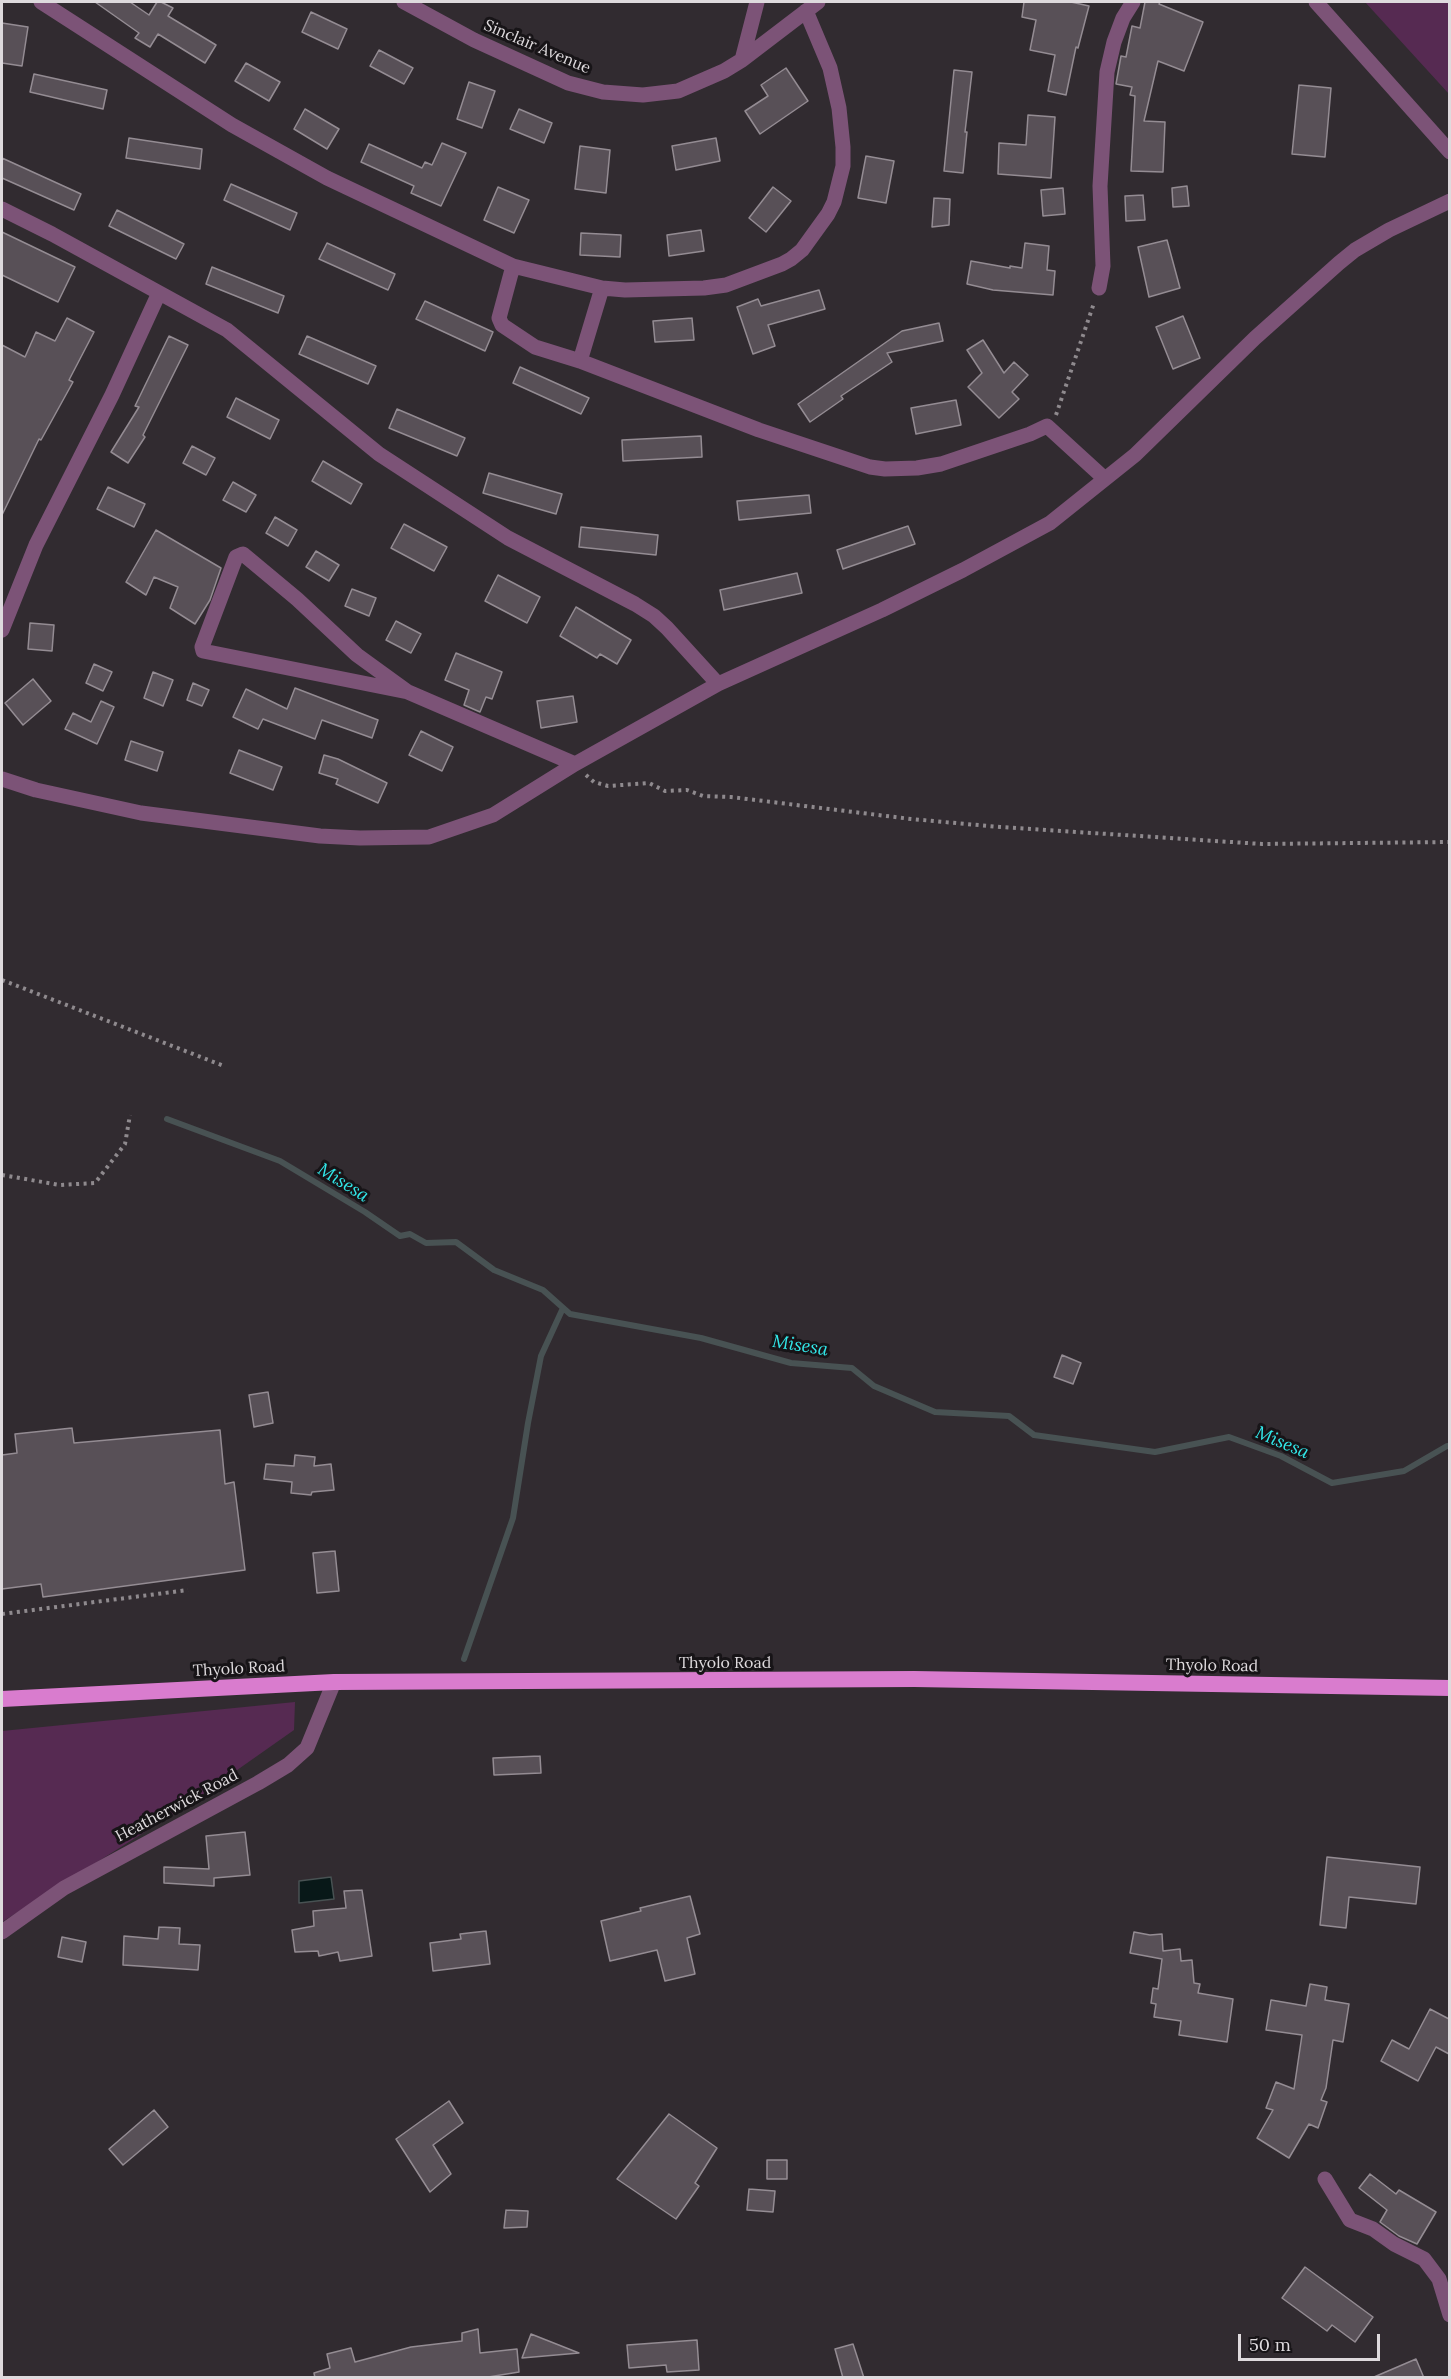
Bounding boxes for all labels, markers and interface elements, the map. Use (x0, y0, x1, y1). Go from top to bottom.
street label: Sinclair Avenue (481, 16, 593, 78)
water label: Misesa (313, 1159, 373, 1207)
water label: Misesa (771, 1331, 829, 1361)
water label: Misesa (1252, 1422, 1312, 1464)
street label: Thyolo Road (679, 1653, 771, 1673)
street label: Thyolo Road (1166, 1656, 1258, 1676)
street label: Thyolo Road (192, 1657, 286, 1681)
street label: Heatherwick Road (112, 1766, 242, 1846)
scale bar (1241, 2322, 1384, 2360)
text: 50 m (1249, 2333, 1291, 2356)

